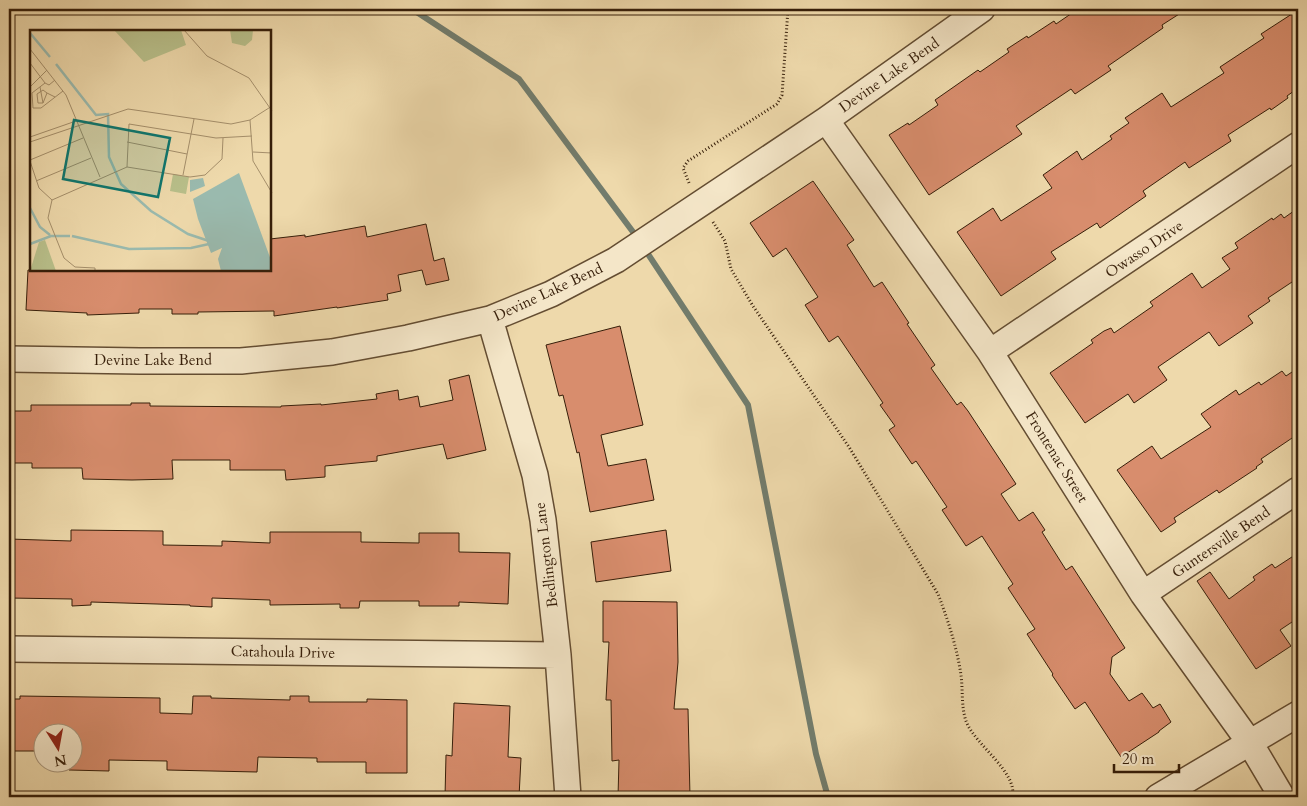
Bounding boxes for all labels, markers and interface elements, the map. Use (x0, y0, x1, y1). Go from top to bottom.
inset map (30, 30, 271, 271)
street label: Devine Lake Bend (835, 33, 943, 117)
street label: Owasso Drive (1101, 215, 1187, 282)
street label: Devine Lake Bend (490, 258, 606, 326)
street label: Devine Lake Bend (94, 350, 212, 370)
street label: Frontenac Street (1021, 408, 1093, 507)
street label: Bedlington Lane (530, 501, 562, 609)
street label: Guntersville Bend (1168, 502, 1274, 582)
street label: Catahoula Drive (231, 641, 336, 663)
north arrow (32, 724, 82, 774)
scale bar (1114, 741, 1180, 773)
text: 20 m (1122, 749, 1154, 769)
text: N (53, 750, 68, 771)

